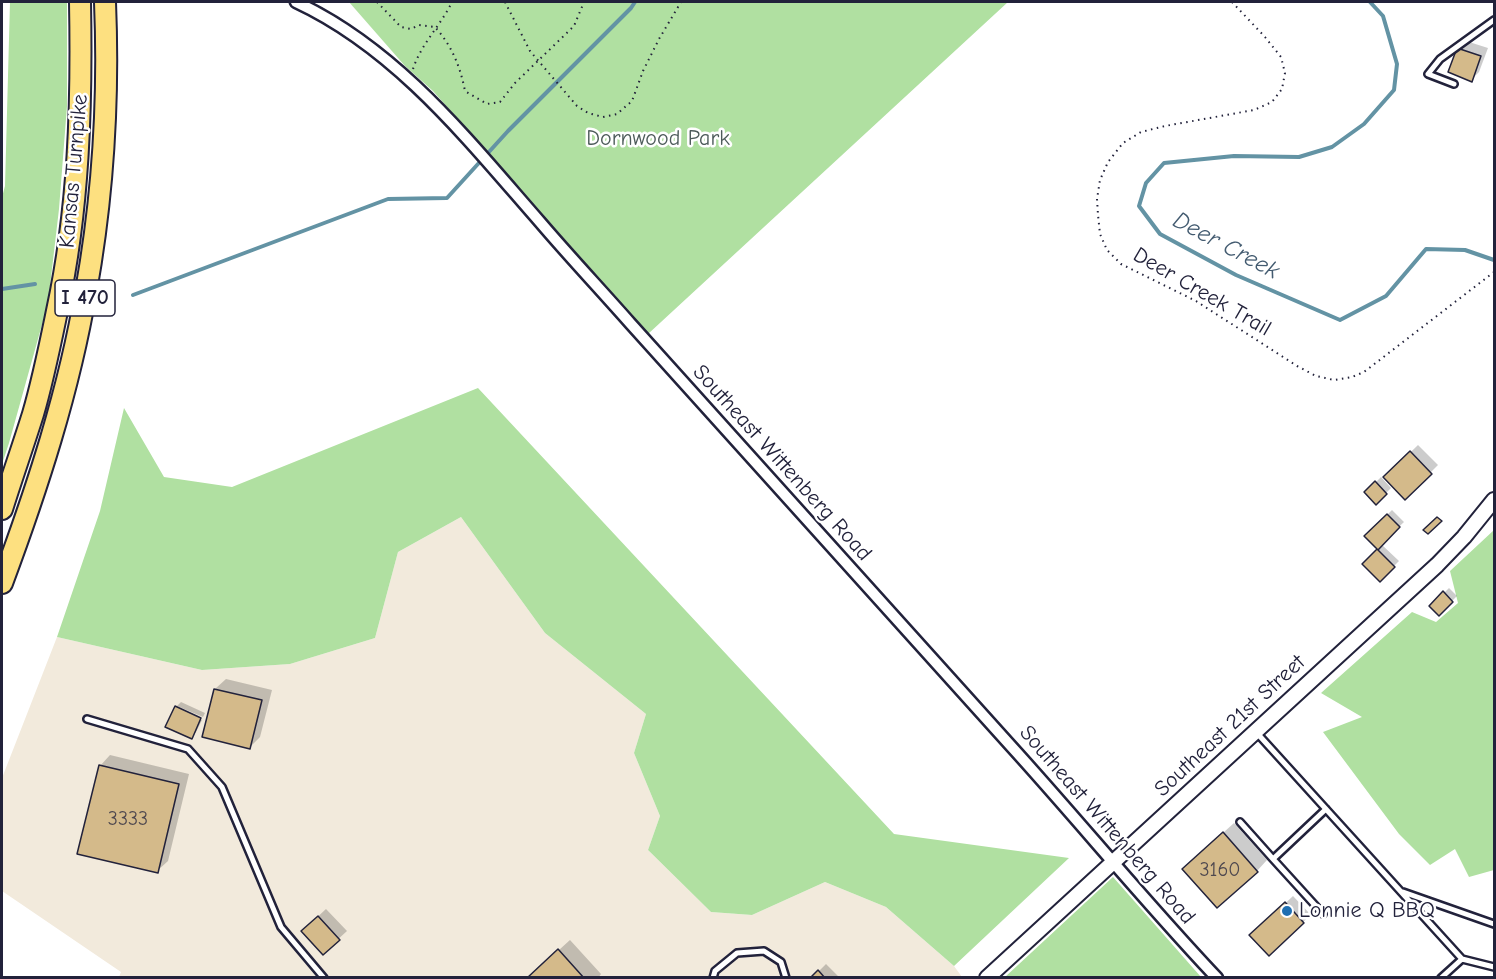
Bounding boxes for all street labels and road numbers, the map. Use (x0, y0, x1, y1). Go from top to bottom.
street label: Kansas Turnpike (54, 93, 94, 249)
street label: Deer Creek Trail (1128, 242, 1276, 342)
road number: I 470 (55, 280, 115, 316)
street label: Southeast Wittenberg Road (687, 359, 877, 567)
street label: Southeast 21st Street (1149, 649, 1311, 803)
street label: Southeast Wittenberg Road (1013, 720, 1201, 930)

